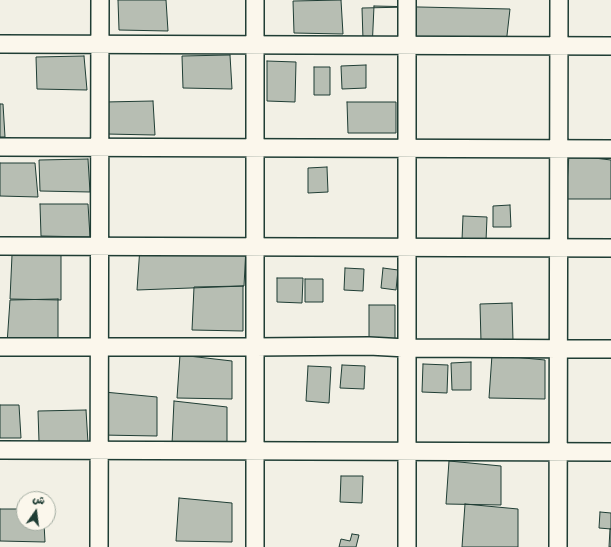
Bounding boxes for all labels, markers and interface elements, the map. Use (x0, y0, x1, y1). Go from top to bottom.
north arrow (16, 491, 56, 531)
text: ش (31, 492, 46, 508)

